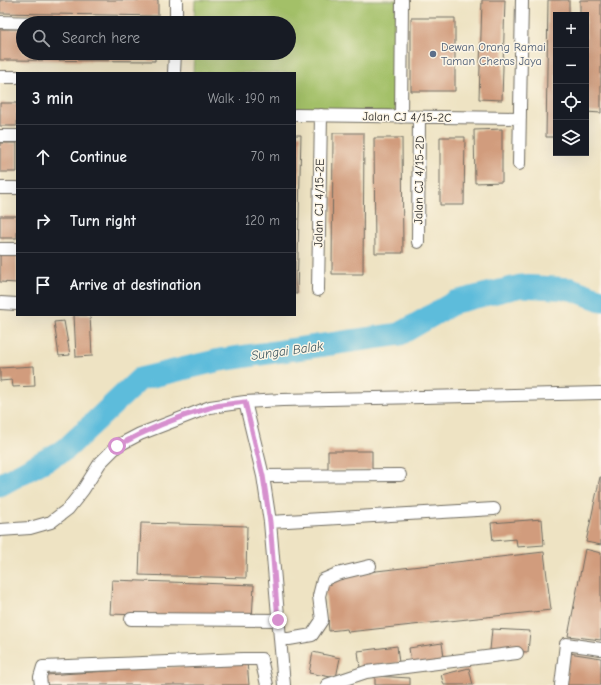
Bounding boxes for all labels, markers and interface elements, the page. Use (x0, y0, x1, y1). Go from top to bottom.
map controls (553, 12, 589, 156)
button: + (553, 12, 589, 48)
search box (16, 16, 296, 60)
icon: search (30, 27, 52, 49)
text: Search here (62, 29, 140, 47)
place label: Dewan Orang Ramai Taman Cheras Jaya (441, 40, 546, 68)
button: − (553, 48, 589, 84)
marker: Dewan Orang Ramai Taman Cheras Jaya (428, 49, 438, 59)
button: locate (553, 84, 589, 120)
text: 3 min (32, 89, 73, 108)
text: Walk · 190 m (208, 91, 280, 106)
street label: Jalan CJ 4/15-2C (363, 109, 451, 125)
button: layers (553, 120, 589, 156)
street label: Jalan CJ 4/15-2D (411, 135, 427, 225)
icon: ahead (32, 146, 54, 168)
text: Continue (70, 148, 127, 166)
text: 70 m (251, 149, 280, 164)
street label: Jalan CJ 4/15-2E (311, 159, 327, 247)
icon: right (32, 210, 54, 232)
text: Turn right (70, 212, 136, 230)
text: 120 m (245, 213, 280, 228)
icon: arrive (32, 274, 54, 296)
text: Arrive at destination (70, 276, 201, 294)
water label: Sungai Balak (250, 338, 325, 363)
route start (108, 437, 126, 455)
route end (269, 611, 287, 629)

